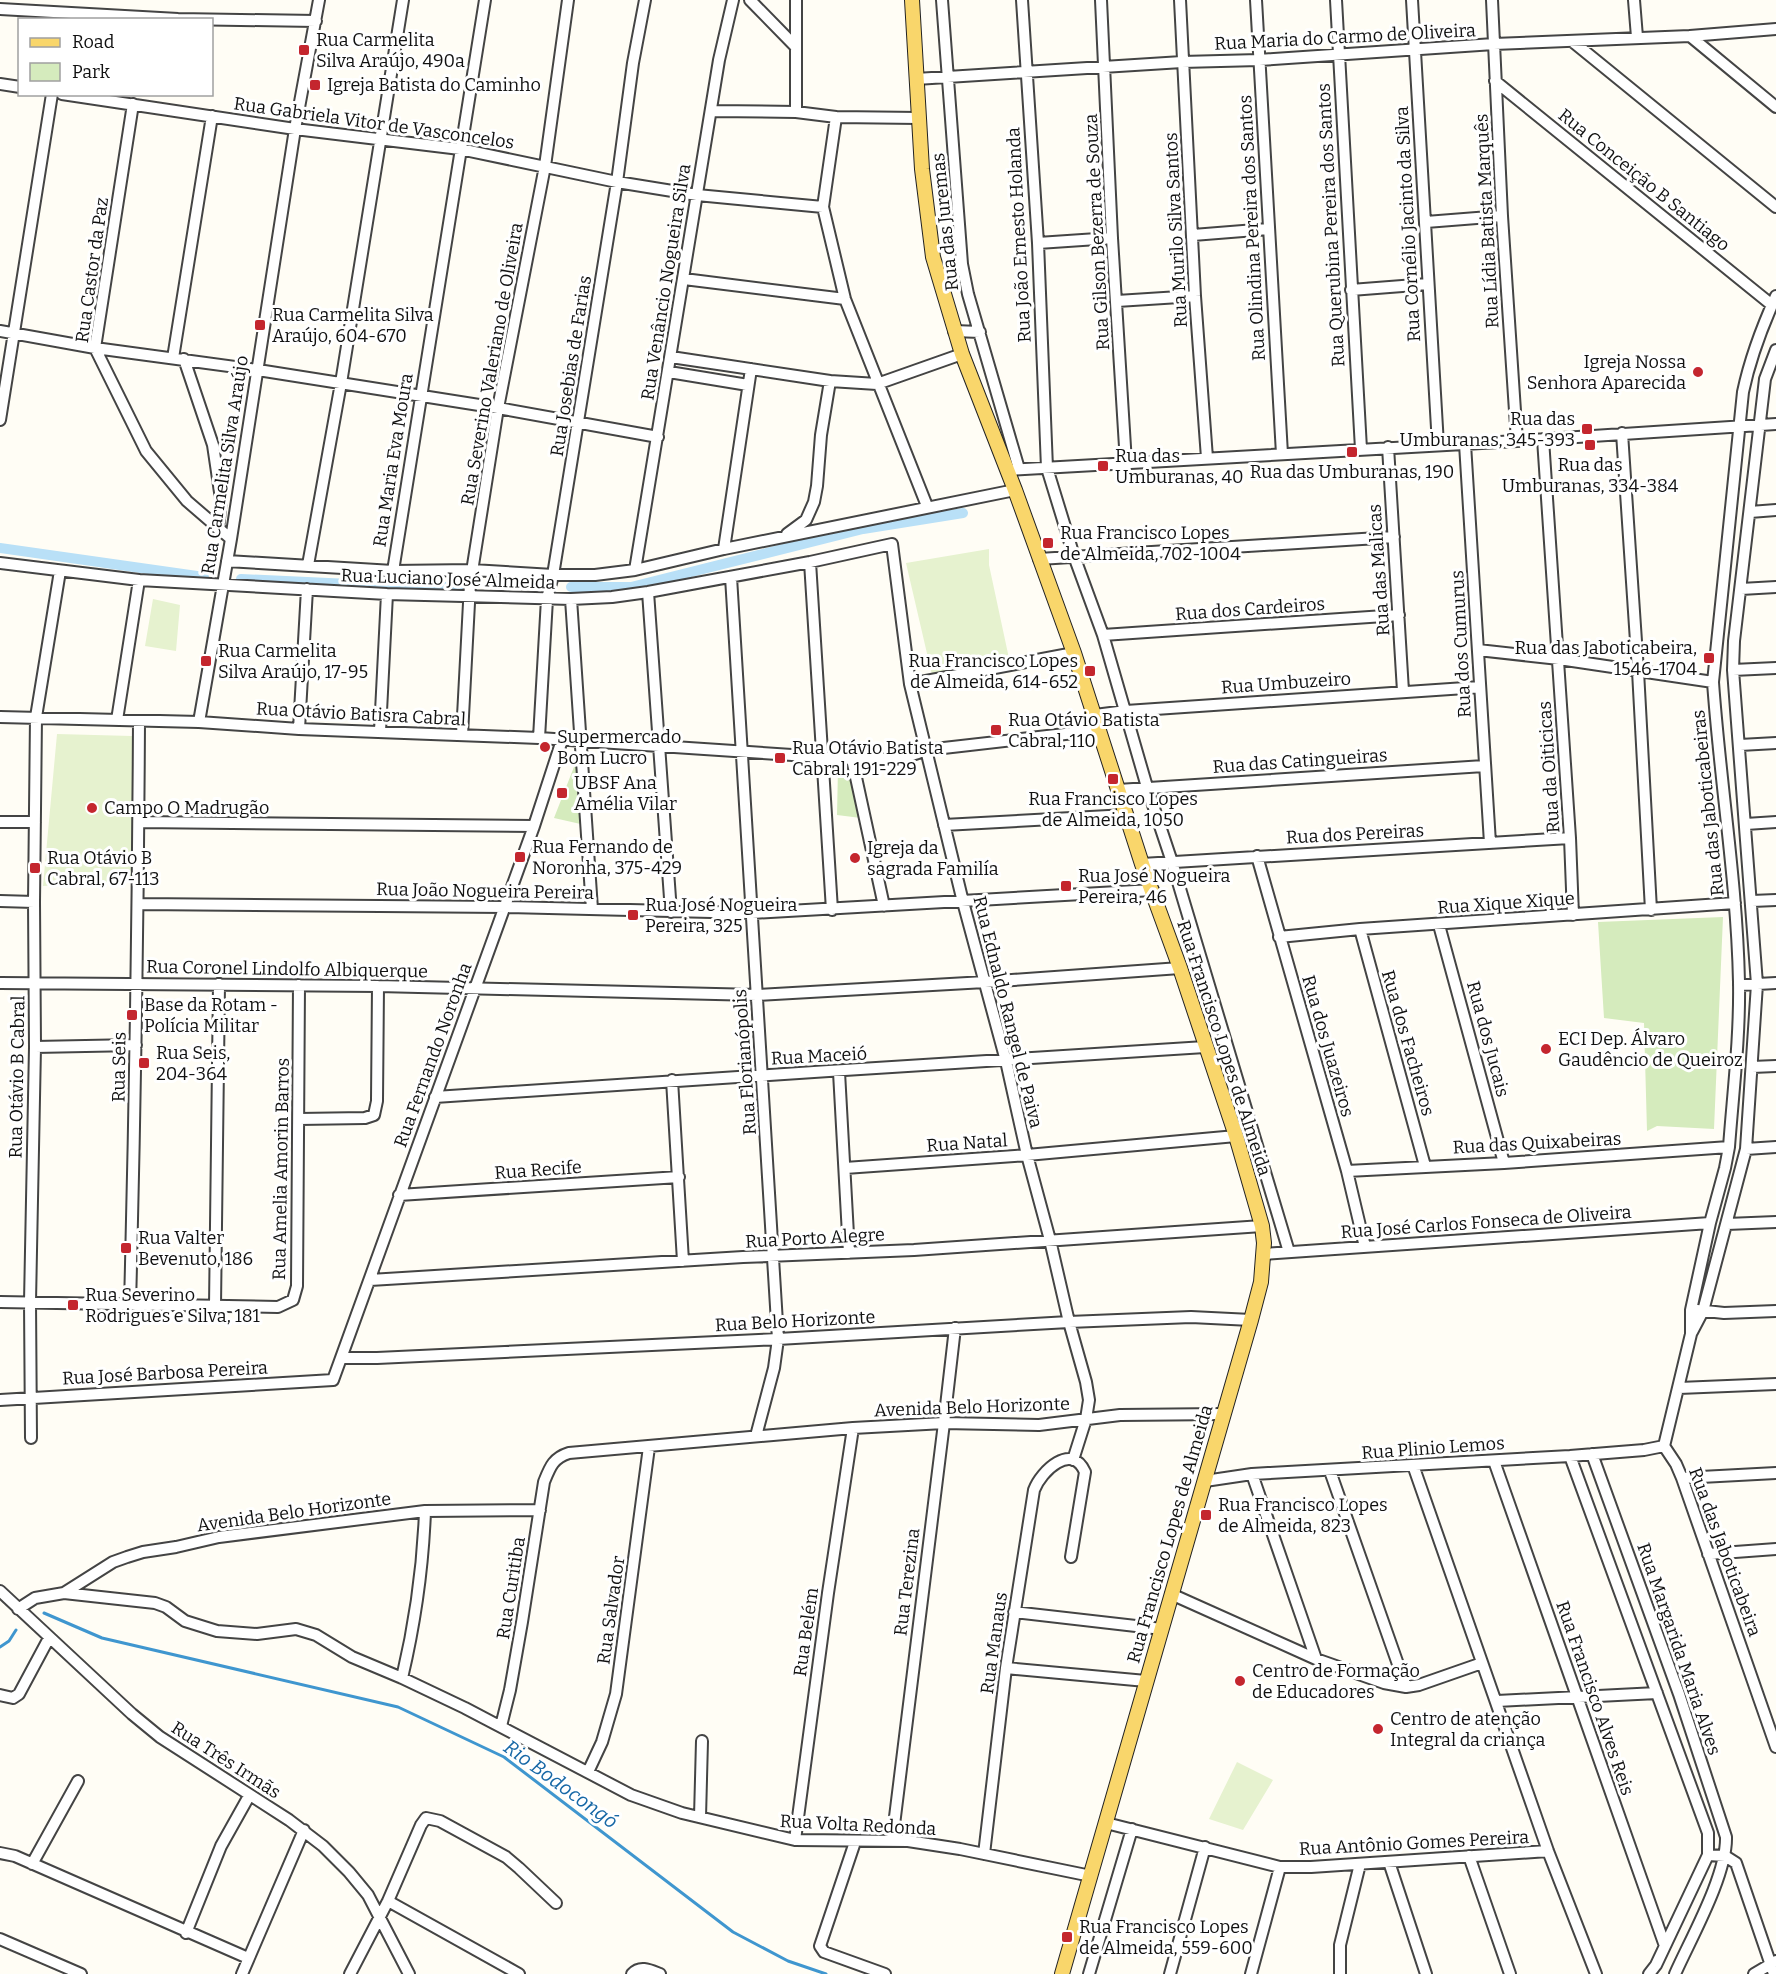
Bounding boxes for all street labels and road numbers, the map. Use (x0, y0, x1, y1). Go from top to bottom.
street label: Rua Maria do Carmo de Oliveira (1214, 19, 1476, 55)
street label: Rua Querubina Pereira dos Santos (1313, 83, 1349, 367)
street label: Rua Gabriela Vitor de Vasconcelos (232, 92, 516, 154)
street label: Rua Olindina Pereira dos Santos (1234, 95, 1270, 361)
street label: Rua Conceição B Santiago (1554, 104, 1734, 256)
street label: Rua Cornélio Jacinto da Silva (1391, 106, 1425, 342)
street label: Rua Gilson Bezerra de Souza (1080, 113, 1114, 351)
street label: Rua Lídia Batista Marquês (1470, 113, 1504, 329)
street label: Rua João Ernesto Holanda (1002, 127, 1036, 343)
street label: Rua Murilo Silva Santos (1160, 132, 1192, 328)
street label: Rua das Juremas (927, 152, 963, 292)
street label: Rua Venâncio Nogueira Silva (636, 162, 696, 402)
street label: Rua Castor da Paz (71, 196, 113, 344)
street label: Rua Severino Valeriano de Oliveira (456, 221, 528, 507)
street label: Rua Josebias de Farias (546, 274, 596, 458)
street label: Rua Carmelita Silva Araújo (197, 354, 253, 576)
street label: Rua Maria Eva Moura (368, 371, 418, 548)
street label: Rua das Malicas (1363, 503, 1395, 637)
street label: Rua Luciano José Almeida (340, 564, 556, 594)
street label: Rua dos Cumurus (1446, 570, 1476, 718)
street label: Rua dos Cardeiros (1174, 593, 1326, 625)
street label: Rua Umbuzeiro (1220, 667, 1352, 699)
street label: Rua Otávio Batisra Cabral (255, 698, 467, 730)
street label: Rua da Oiticicas (1533, 700, 1565, 834)
street label: Rua das Jaboticabeiras (1687, 709, 1729, 897)
street label: Rua das Catingueiras (1212, 744, 1388, 778)
street label: Rua dos Pereiras (1285, 819, 1425, 849)
street label: Rua João Nogueira Pereira (376, 878, 594, 904)
street label: Rua Xique Xique (1437, 887, 1575, 919)
street label: Rua Ednaldo Rangel de Paiva (969, 894, 1048, 1130)
street label: Rua Francisco Lopes de Almeida (1172, 917, 1276, 1179)
street label: Rua Coronel Lindolfo Albiquerque (146, 956, 428, 982)
street label: Rua Fernando Noronha (389, 960, 477, 1150)
street label: Rua dos Facheiros (1377, 968, 1439, 1118)
street label: Rua dos Juazeiros (1297, 973, 1359, 1119)
street label: Rua dos Jucais (1462, 979, 1514, 1099)
street label: Rua Florianópolis (729, 988, 761, 1136)
street label: Rua Otávio B Cabral (5, 995, 29, 1159)
street label: Rua Seis (107, 1032, 131, 1102)
street label: Rua Maceió (770, 1042, 868, 1070)
street label: Rua Amelia Amorin Barros (268, 1058, 294, 1280)
street label: Rua das Quixabeiras (1452, 1128, 1622, 1158)
street label: Rua Natal (926, 1129, 1008, 1157)
street label: Rua Recife (493, 1156, 583, 1184)
street label: Rua José Carlos Fonseca de Oliveira (1340, 1201, 1632, 1243)
street label: Rua Porto Alegre (745, 1223, 885, 1253)
street label: Rua Belo Horizonte (714, 1306, 876, 1336)
street label: Rua José Barbosa Pereira (62, 1357, 269, 1389)
street label: Avenida Belo Horizonte (874, 1393, 1070, 1421)
street label: Rua Francisco Lopes de Almeida (1123, 1402, 1218, 1666)
street label: Rua Plinio Lemos (1361, 1432, 1505, 1464)
street label: Rua das Jaboticabeira (1684, 1464, 1766, 1640)
street label: Avenida Belo Horizonte (195, 1487, 393, 1537)
street label: Rua Terezina (889, 1527, 925, 1637)
street label: Rua Curitiba (492, 1535, 530, 1641)
street label: Rua Margarida Maria Alves (1632, 1540, 1726, 1758)
street label: Rua Salvador (593, 1554, 629, 1666)
street label: Rua Belém (789, 1586, 823, 1678)
street label: Rua Manaus (976, 1591, 1012, 1695)
street label: Rua Francisco Alves Reis (1551, 1598, 1639, 1798)
street label: Rua Três Irmãs (167, 1717, 285, 1803)
street label: Rua Volta Redonda (779, 1810, 937, 1840)
street label: Rua Antônio Gomes Pereira (1298, 1826, 1530, 1860)

